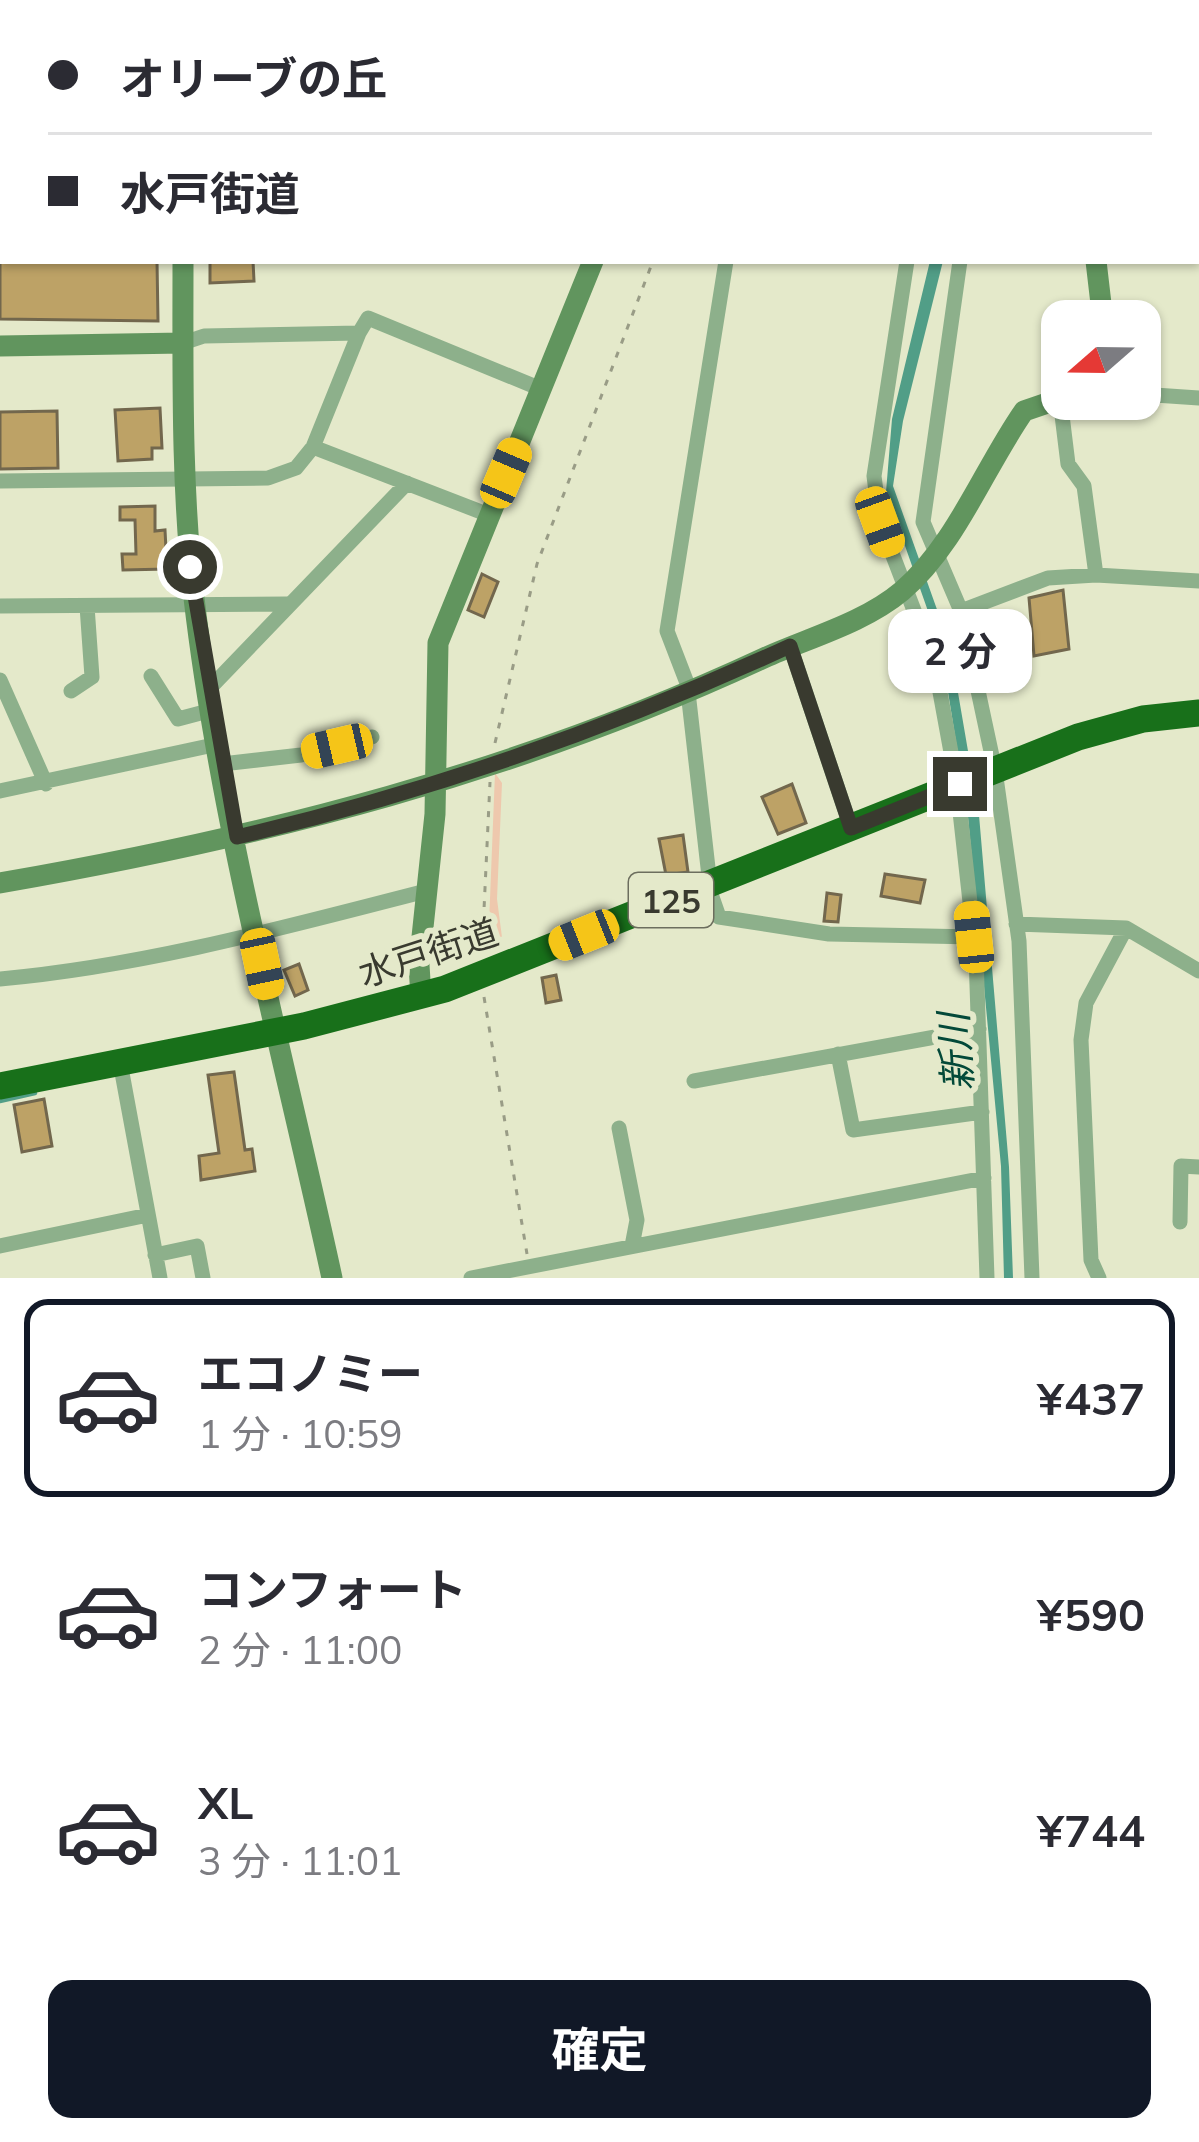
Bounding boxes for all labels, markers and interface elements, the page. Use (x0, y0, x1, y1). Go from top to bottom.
text: オリーブの丘 (120, 50, 387, 106)
text: 水戸街道 (120, 165, 300, 221)
north arrow (1041, 300, 1161, 420)
map controls (1041, 300, 1161, 420)
car (475, 433, 537, 513)
car (851, 482, 909, 562)
route start (163, 540, 217, 594)
callout: 2 分 (888, 610, 1032, 694)
text: 2 分 (923, 626, 997, 675)
car (298, 720, 376, 772)
route end (933, 757, 987, 811)
road number: 125 (629, 873, 713, 927)
car (952, 899, 996, 975)
car (544, 905, 624, 965)
street label: 水戸街道 (353, 908, 503, 996)
car (237, 925, 287, 1003)
water label: 新川 (928, 1007, 982, 1093)
icon: car (54, 1344, 162, 1452)
text: エコノミー (198, 1345, 423, 1401)
text: ¥437 (1037, 1370, 1145, 1426)
text: 1 分 · 10:59 (198, 1409, 402, 1458)
icon: car (54, 1560, 162, 1668)
text: コンフォート (198, 1561, 467, 1617)
text: ¥590 (1037, 1586, 1145, 1642)
text: 2 分 · 11:00 (198, 1625, 402, 1674)
text: XL (198, 1774, 253, 1830)
icon: car (54, 1776, 162, 1884)
text: ¥744 (1037, 1802, 1145, 1858)
text: 3 分 · 11:01 (198, 1836, 402, 1885)
button: 確定 (48, 1980, 1151, 2118)

